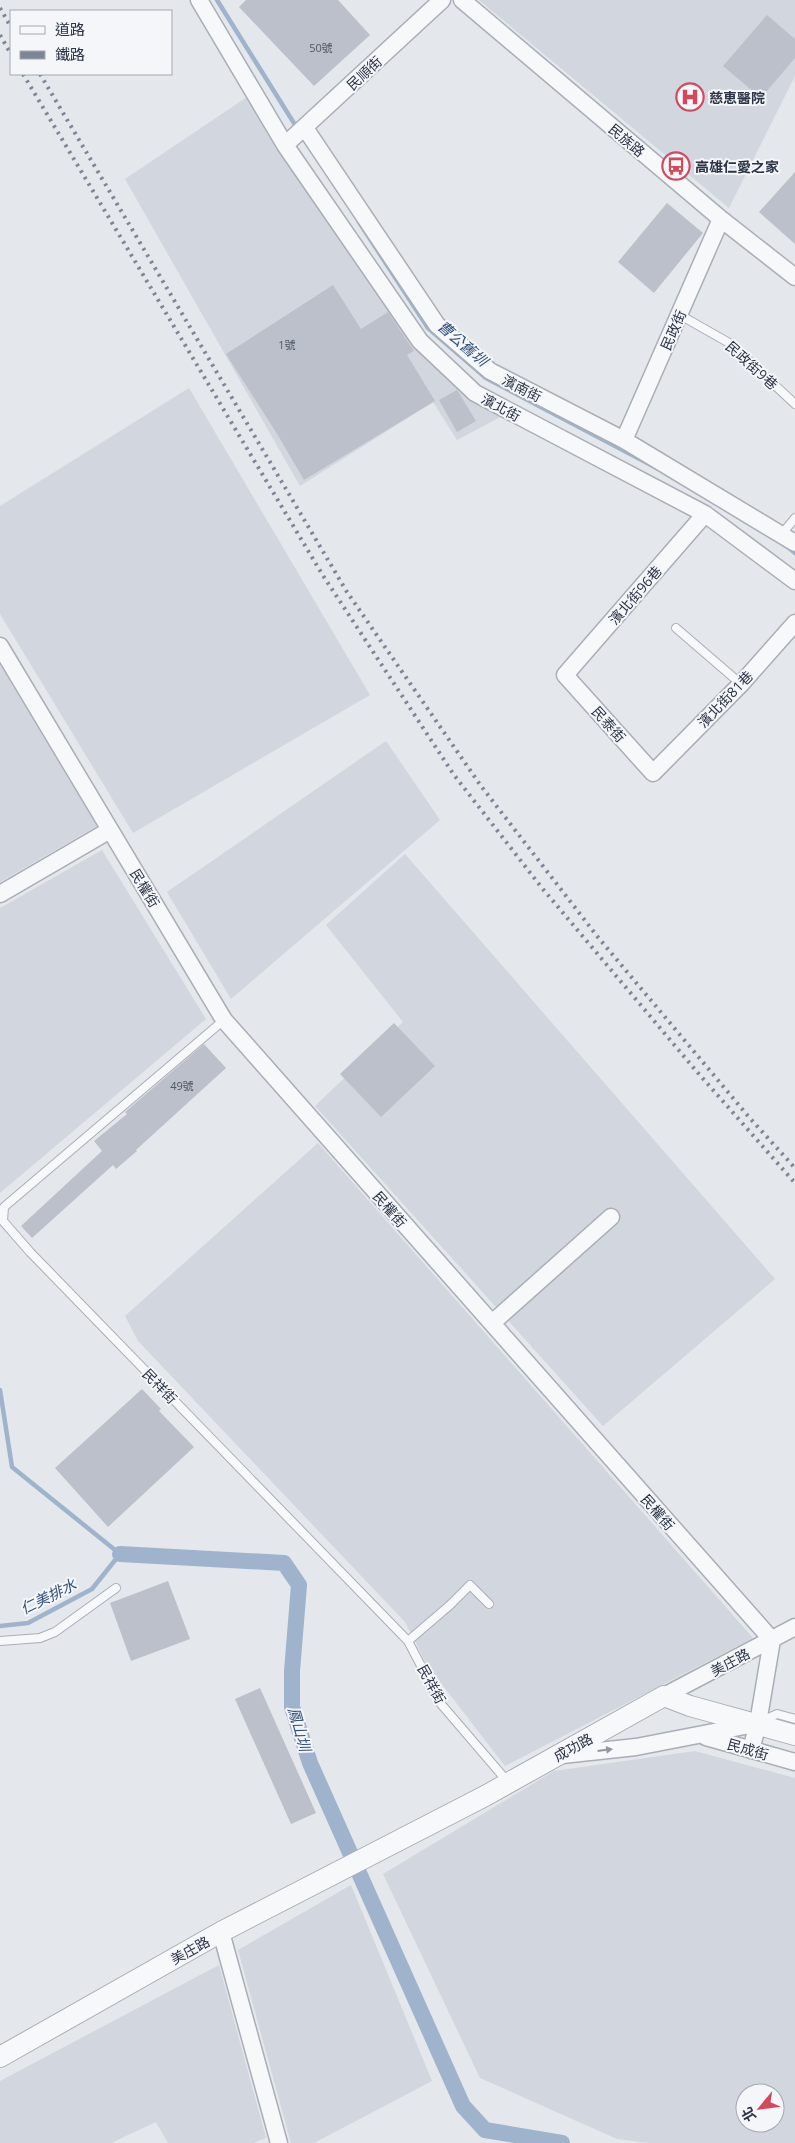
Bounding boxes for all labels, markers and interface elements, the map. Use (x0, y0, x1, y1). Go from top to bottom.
legend (10, 10, 172, 75)
text: 道路 (55, 19, 85, 39)
house number: 50號 (309, 40, 333, 55)
text: 鐵路 (55, 44, 85, 64)
street label: 民順街 (342, 52, 386, 94)
hospital icon: 慈恵醫院 (675, 82, 705, 112)
place label: 慈恵醫院 (709, 88, 765, 107)
street label: 民族路 (605, 119, 649, 161)
bus stop icon: 高雄仁愛之家 (661, 151, 691, 181)
place label: 高雄仁愛之家 (695, 157, 779, 176)
street label: 民政街 (656, 307, 690, 353)
water label: 曹公舊圳 (434, 316, 494, 372)
house number: 1號 (278, 337, 296, 352)
street label: 民政街9巷 (722, 337, 782, 393)
street label: 濱南街 (499, 370, 545, 406)
street label: 濱北街 (478, 389, 524, 425)
street label: 濱北街96巷 (604, 562, 666, 628)
street label: 濱北街81巷 (693, 666, 757, 732)
street label: 民泰街 (588, 702, 630, 746)
street label: 民權街 (126, 865, 164, 911)
house number: 49號 (170, 1078, 194, 1093)
street label: 民權街 (369, 1187, 411, 1231)
street label: 民祥街 (139, 1364, 181, 1408)
street label: 民權街 (637, 1490, 679, 1534)
water label: 仁美排水 (17, 1573, 80, 1618)
street label: 美庄路 (707, 1644, 753, 1680)
street label: 民祥街 (414, 1661, 450, 1707)
water label: 鳳山圳 (284, 1705, 316, 1755)
street label: 成功路 (550, 1729, 596, 1765)
street label: 民成街 (725, 1734, 771, 1764)
one-way arrow (598, 1746, 614, 1754)
street label: 美庄路 (167, 1932, 213, 1968)
north arrow (735, 2083, 785, 2133)
text: 北 (736, 2104, 760, 2125)

